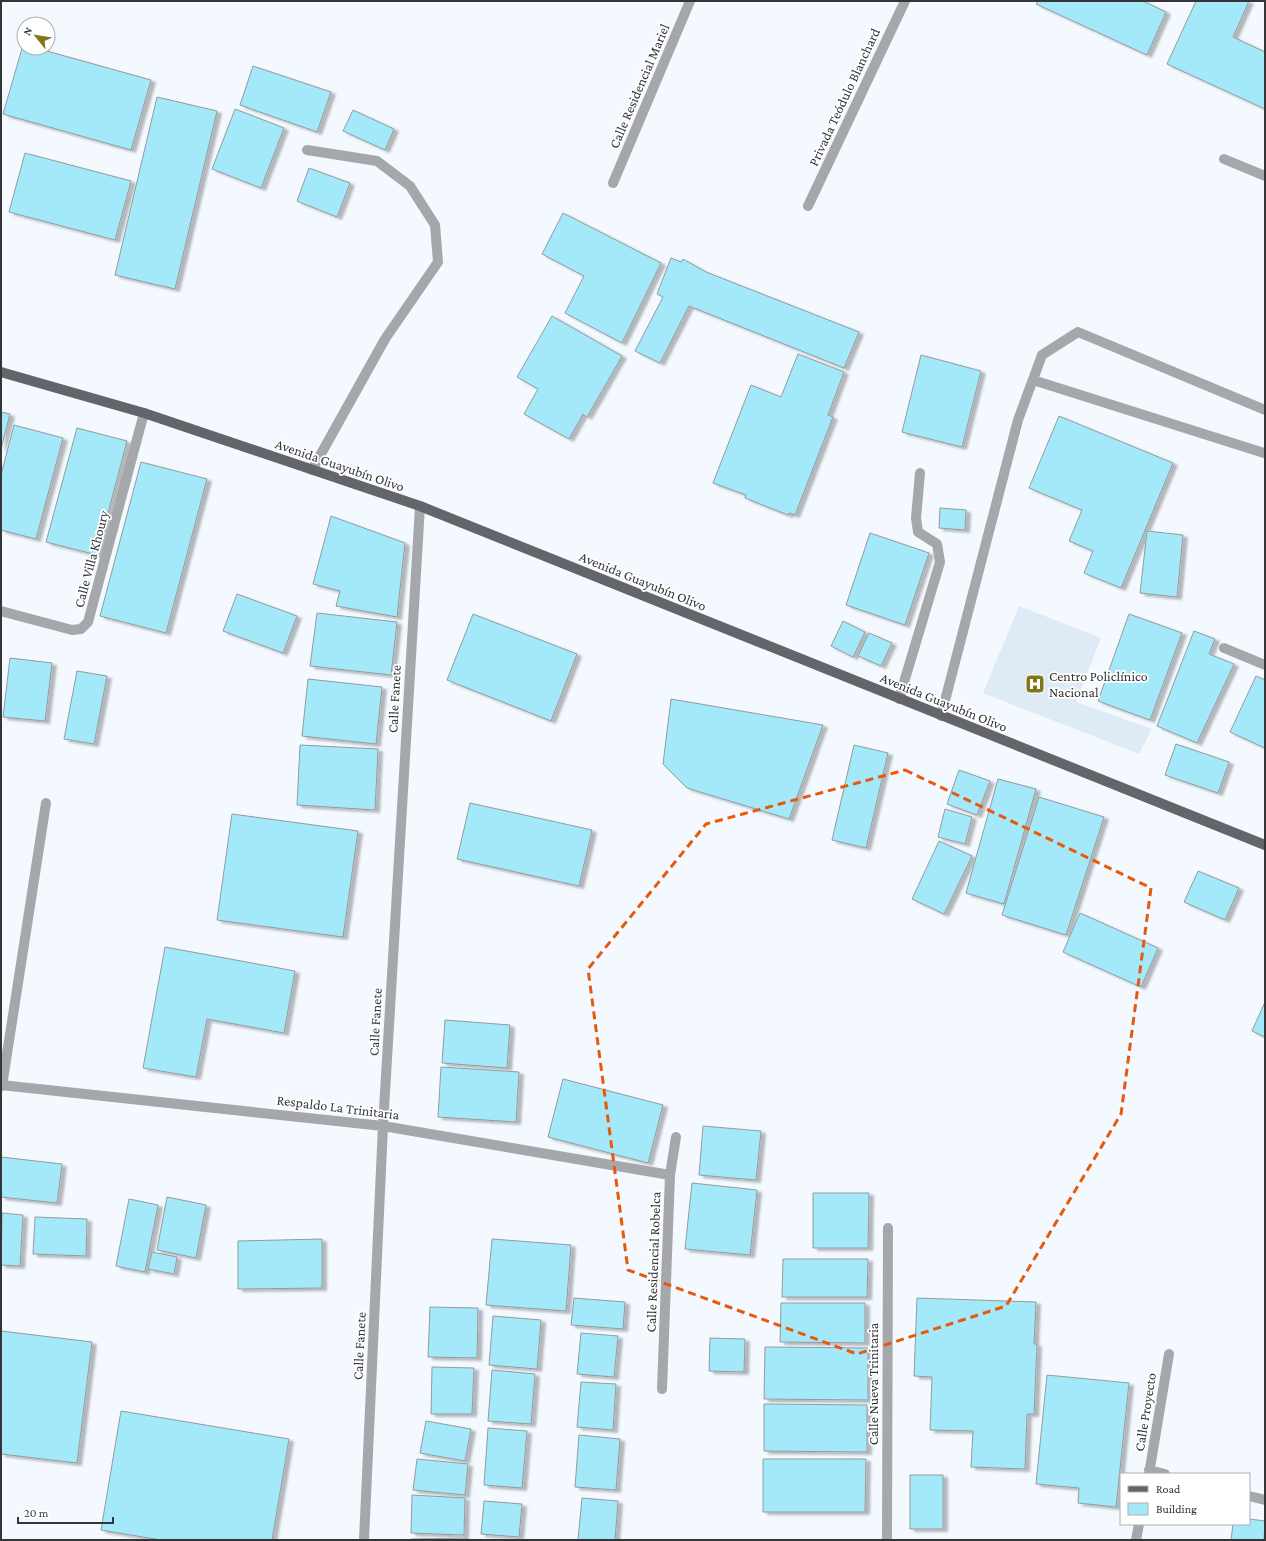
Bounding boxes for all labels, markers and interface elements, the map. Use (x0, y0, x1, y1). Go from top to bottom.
north arrow (16, 16, 56, 56)
street label: Calle Residencial Mariel (606, 21, 673, 151)
text: N (20, 24, 35, 37)
street label: Privada Teódulo Blanchard (805, 25, 883, 168)
street label: Avenida Guayubín Olivo (273, 435, 407, 495)
street label: Calle Villa Khoury (70, 508, 112, 609)
street label: Avenida Guayubín Olivo (577, 548, 709, 614)
street label: Calle Fanete (384, 665, 404, 733)
place label: Centro Policlínico Nacional (1049, 668, 1148, 700)
street label: Avenida Guayubín Olivo (878, 669, 1010, 735)
hospital icon: Centro Policlínico Nacional (1024, 673, 1046, 695)
street label: Calle Fanete (365, 988, 385, 1056)
street label: Respaldo La Trinitaria (276, 1092, 401, 1123)
street label: Calle Residencial Robelca (643, 1191, 663, 1333)
street label: Calle Fanete (349, 1312, 369, 1380)
street label: Calle Nueva Trinitaria (865, 1322, 881, 1445)
street label: Calle Proyecto (1131, 1372, 1159, 1452)
legend (1120, 1473, 1250, 1525)
text: Road (1156, 1482, 1181, 1496)
scale bar (18, 1499, 113, 1525)
text: Building (1156, 1502, 1197, 1516)
text: 20 m (24, 1506, 49, 1520)

